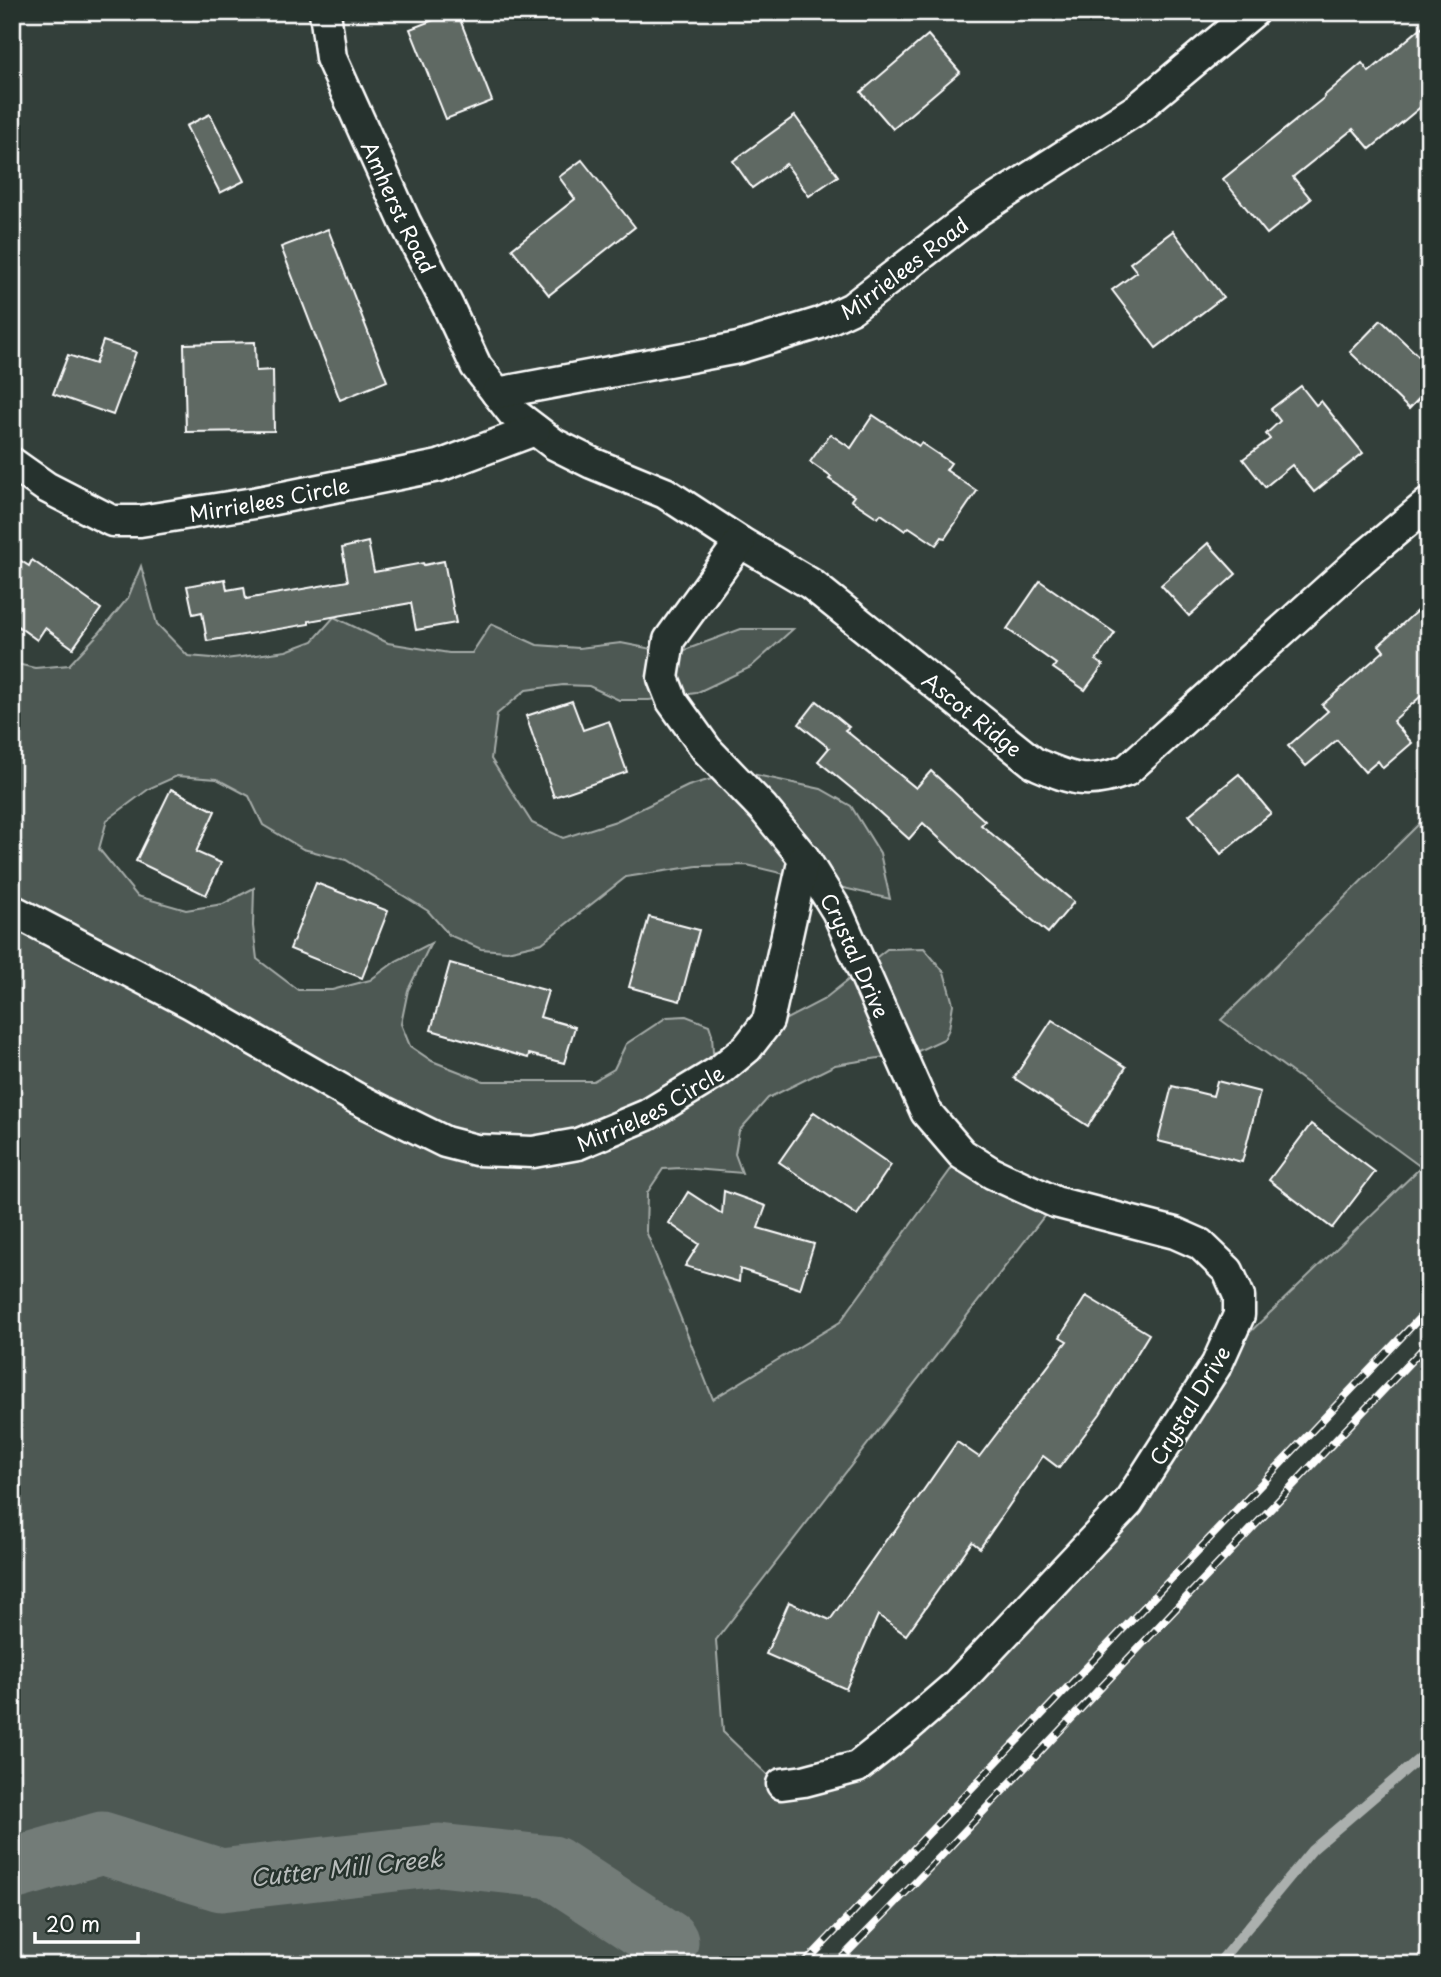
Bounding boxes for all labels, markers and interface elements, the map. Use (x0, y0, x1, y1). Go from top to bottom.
street label: Amherst Road (354, 135, 444, 279)
street label: Mirrielees Road (835, 208, 975, 327)
street label: Mirrielees Circle (187, 468, 352, 529)
street label: Ascot Ridge (916, 664, 1030, 764)
street label: Crystal Drive (813, 886, 898, 1023)
street label: Mirrielees Circle (571, 1056, 730, 1159)
street label: Crystal Drive (1141, 1339, 1237, 1471)
water label: Cutter Mill Creek (248, 1839, 445, 1894)
scale bar (35, 1900, 138, 1944)
text: 20 m (46, 1907, 100, 1939)

